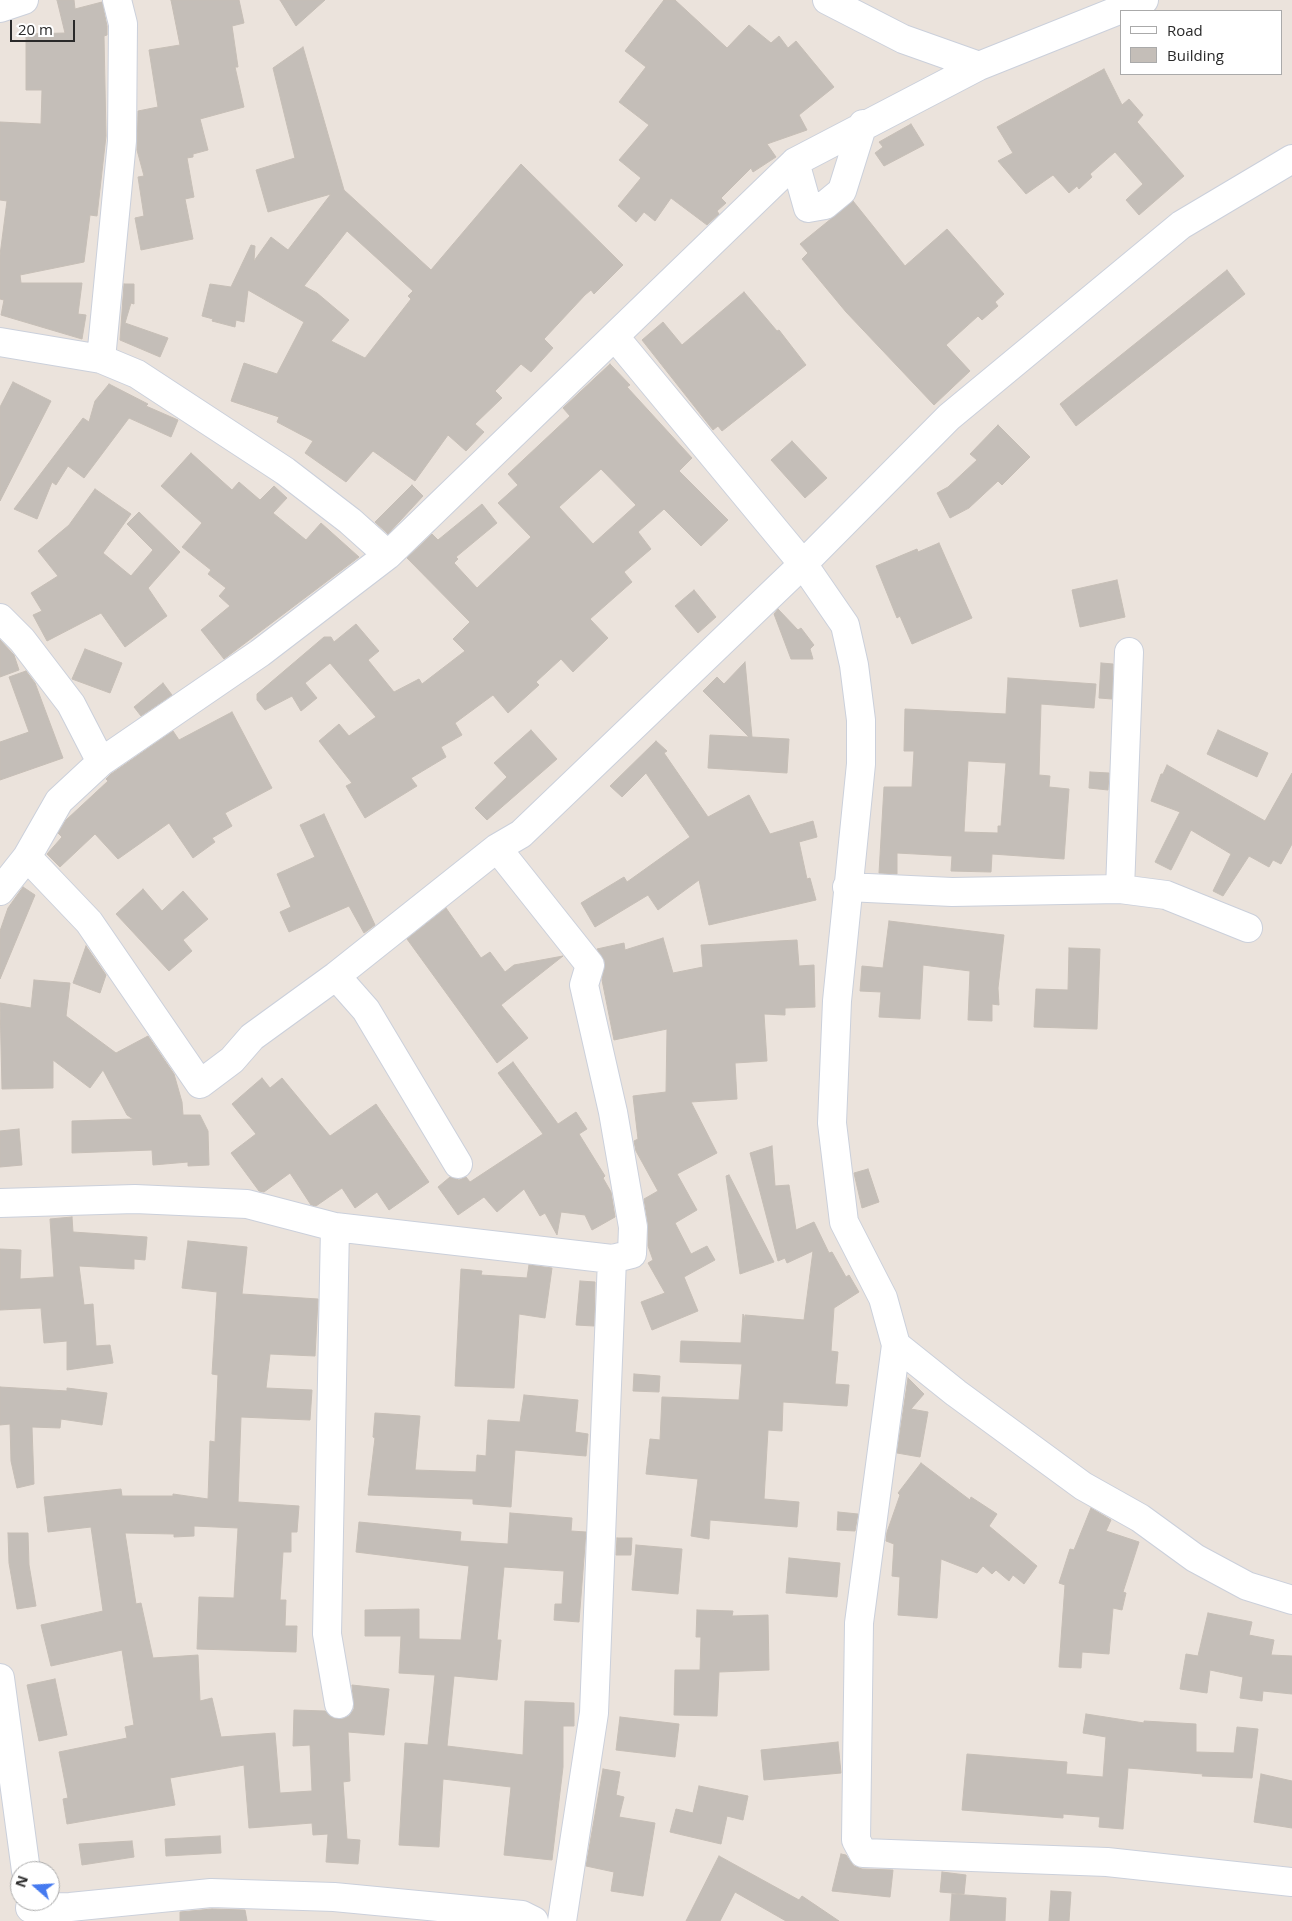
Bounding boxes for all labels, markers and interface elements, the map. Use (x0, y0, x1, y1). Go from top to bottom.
scale bar (12, 10, 78, 42)
legend (1120, 10, 1282, 75)
text: 20 m (18, 19, 53, 39)
text: Road (1167, 20, 1203, 40)
text: Building (1167, 45, 1224, 65)
north arrow (10, 1861, 60, 1911)
text: N (10, 1873, 32, 1890)

